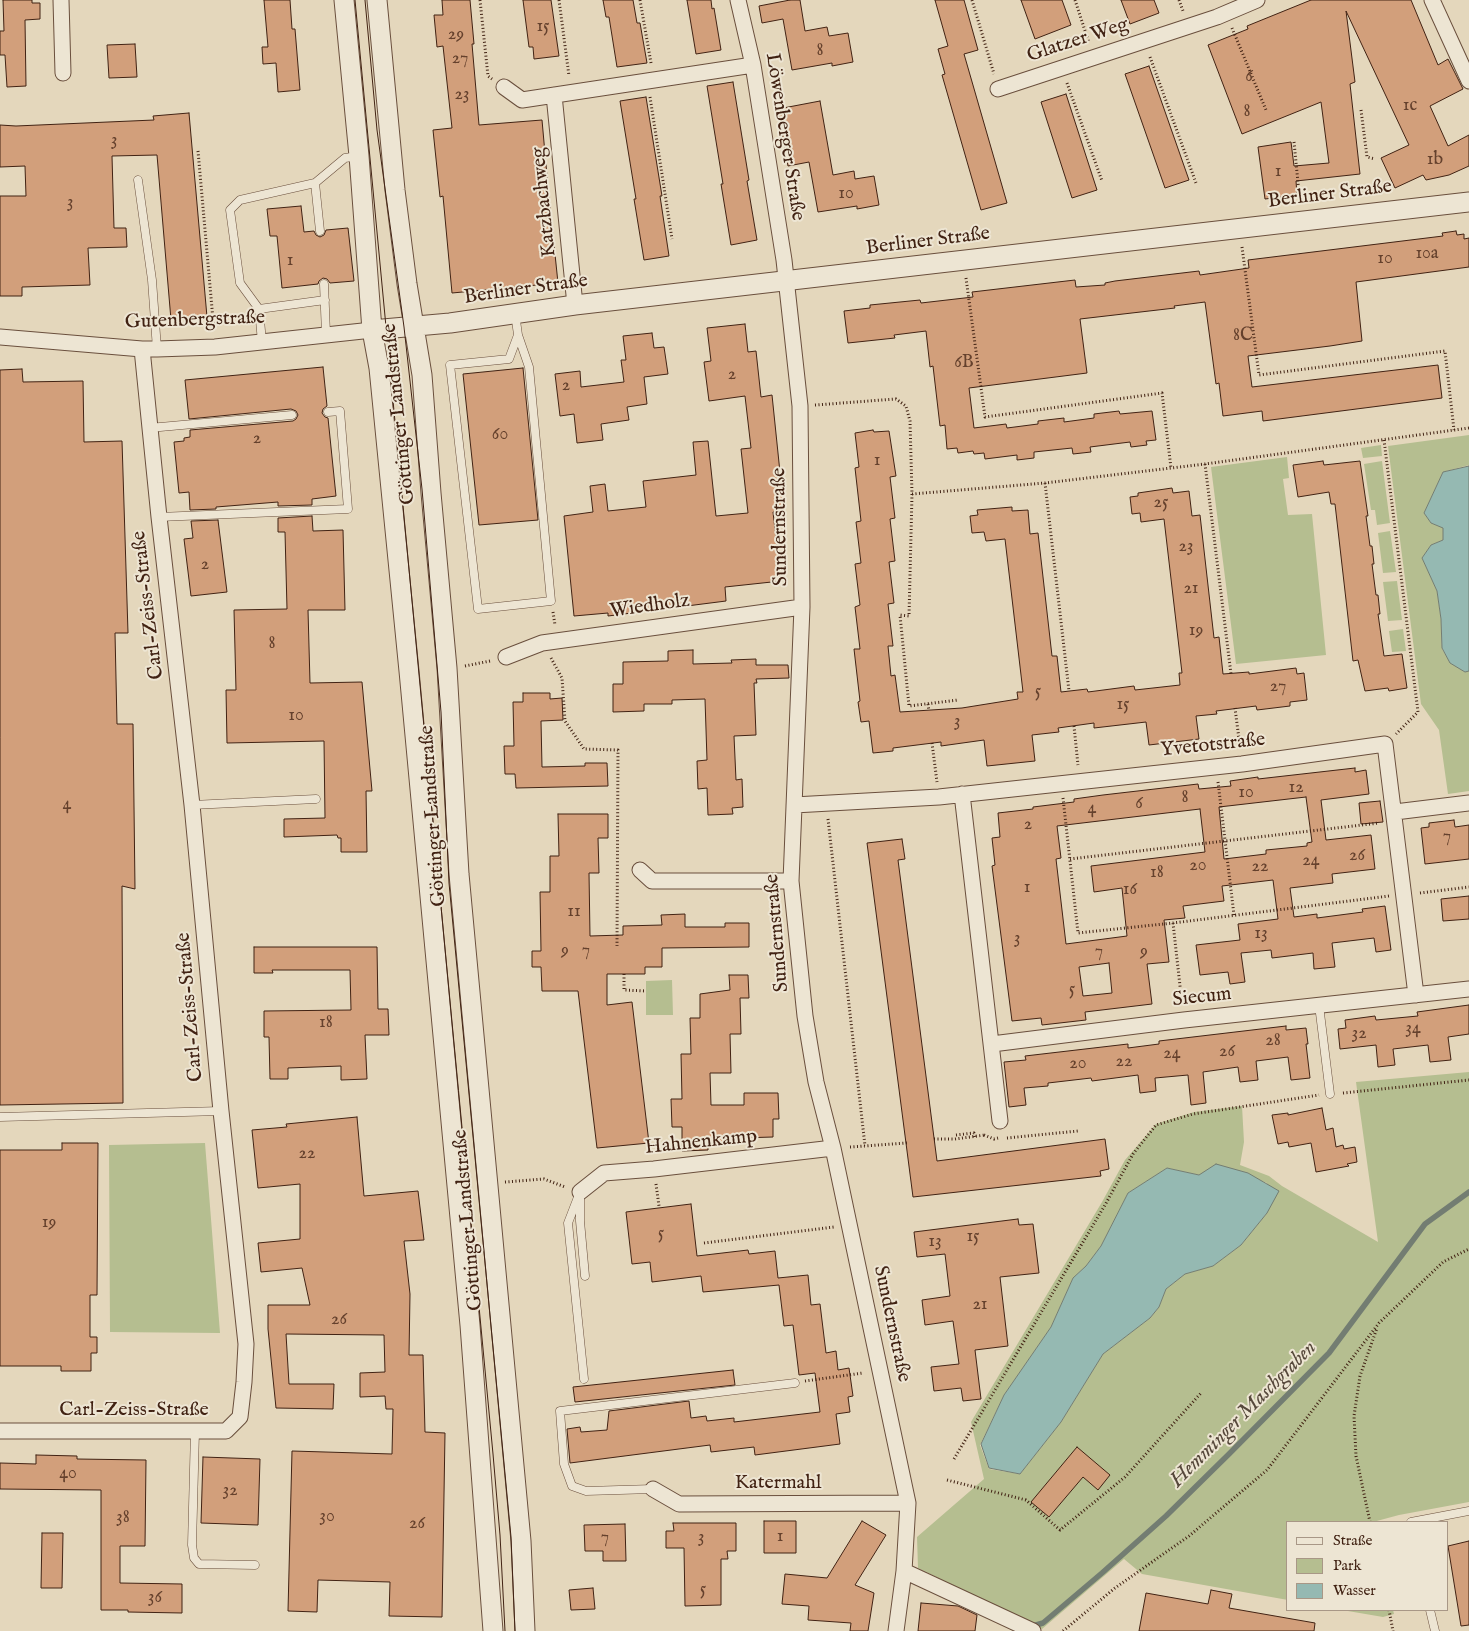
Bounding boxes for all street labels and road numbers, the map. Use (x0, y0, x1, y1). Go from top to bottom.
street label: Glatzer Weg (1024, 13, 1132, 69)
street label: Löwenberger Straße (759, 51, 809, 223)
street label: Katzbachweg (527, 146, 563, 258)
street label: Berliner Straße (1267, 175, 1393, 215)
street label: Berliner Straße (865, 222, 991, 262)
street label: Berliner Straße (463, 269, 589, 311)
street label: Gutenbergstraße (124, 307, 266, 335)
street label: Göttinger Landstraße (379, 322, 421, 506)
street label: Sundernstraße (768, 468, 794, 586)
street label: Carl-Zeiss-Straße (128, 529, 170, 681)
street label: Wiedholz (609, 590, 691, 624)
street label: Göttinger Landstraße (416, 725, 452, 907)
street label: Yvetotstraße (1160, 729, 1266, 763)
street label: Sundernstraße (761, 873, 795, 993)
street label: Carl-Zeiss-Straße (173, 931, 209, 1083)
street label: Siecum (1171, 983, 1233, 1013)
street label: Hahnenkamp (644, 1125, 758, 1161)
street label: Göttinger Landstraße (449, 1128, 489, 1312)
street label: Sundernstraße (867, 1264, 915, 1384)
street label: Carl-Zeiss-Straße (59, 1399, 209, 1423)
street label: Katermahl (735, 1472, 821, 1496)

